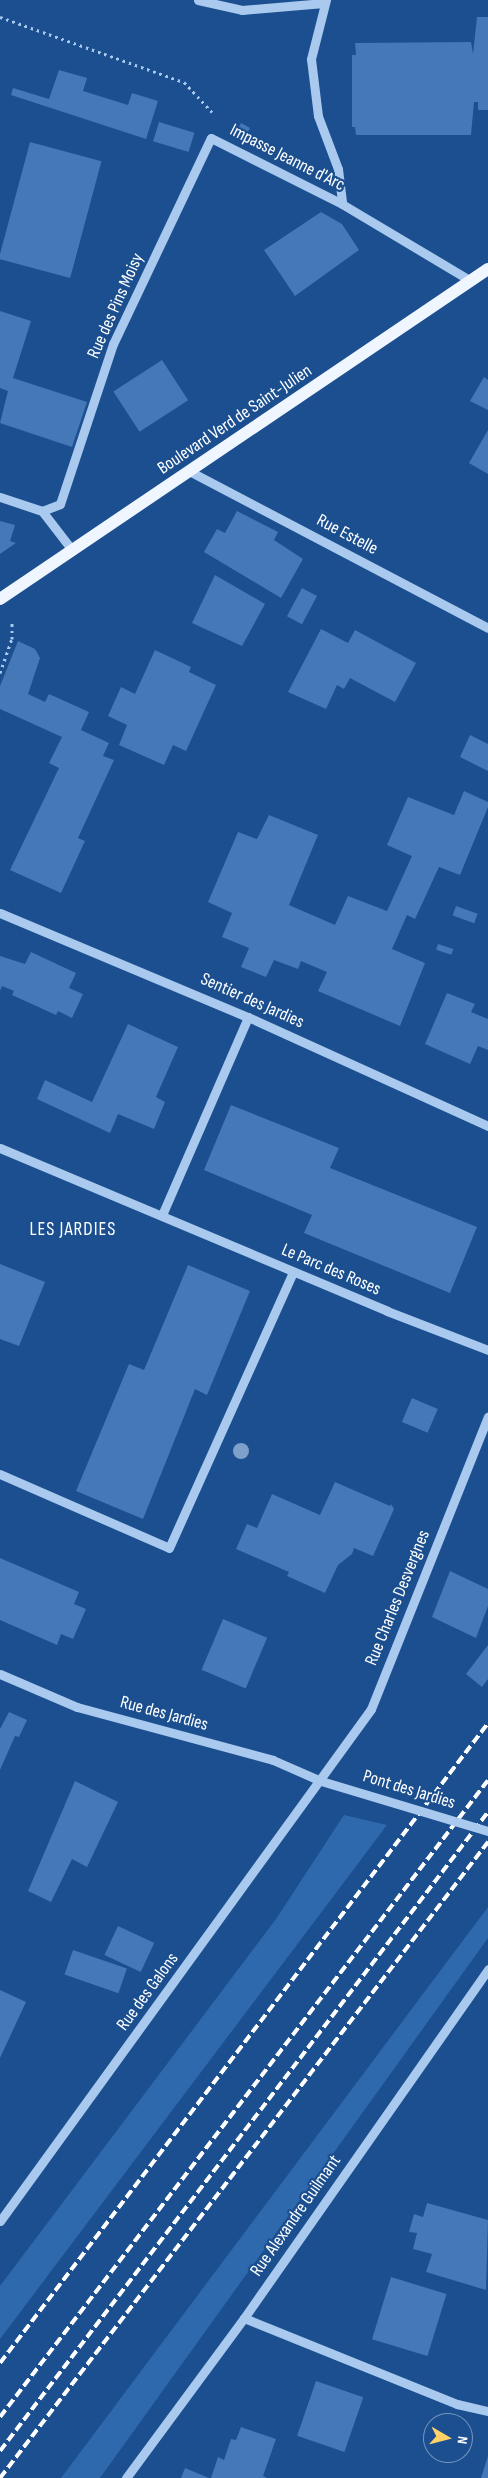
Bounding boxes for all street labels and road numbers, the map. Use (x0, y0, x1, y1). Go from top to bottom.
street label: Impasse Jeanne d'Arc (226, 120, 348, 196)
street label: Rue des Pins Moisy (83, 250, 149, 362)
street label: Boulevard Verd de Saint-Julien (154, 360, 316, 480)
street label: Rue Estelle (313, 510, 381, 560)
street label: Sentier des Jardies (197, 969, 307, 1033)
street label: Le Parc des Roses (278, 1239, 384, 1301)
street label: Rue Charles Desvergnes (361, 1527, 435, 1669)
street label: Rue des Jardies (118, 1692, 210, 1736)
street label: Pont des Jardies (360, 1766, 458, 1814)
street label: Rue des Galons (113, 1949, 183, 2035)
street label: Rue Alexandre Guilmant (246, 2151, 346, 2281)

